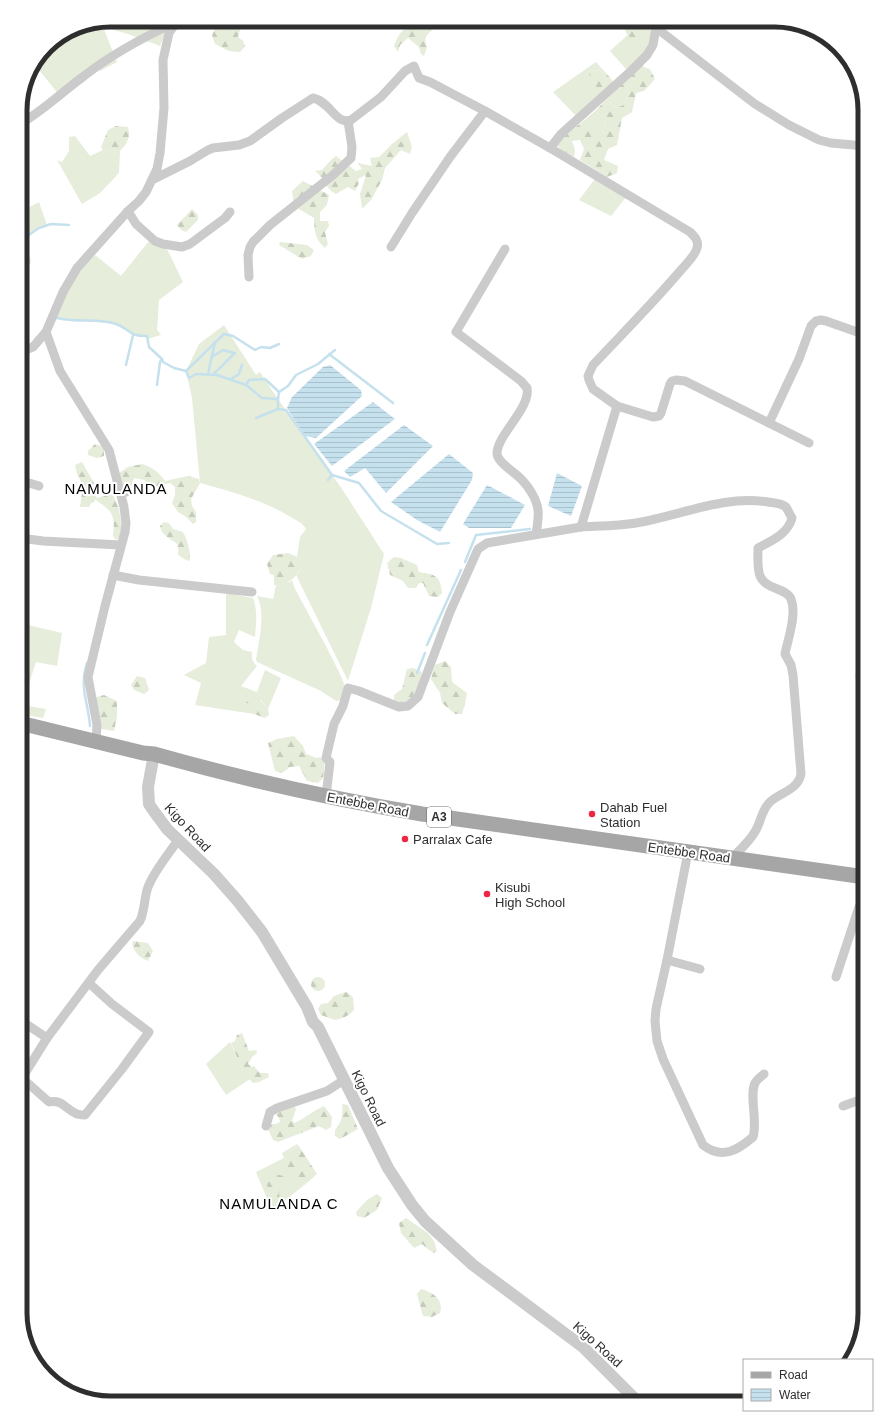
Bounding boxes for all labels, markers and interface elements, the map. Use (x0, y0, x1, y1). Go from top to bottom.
district label: NAMULANDA (64, 480, 168, 497)
street label: Entebbe Road (326, 789, 410, 820)
street label: Kigo Road (161, 800, 214, 855)
place label: Dahab Fuel Station (600, 800, 667, 830)
road number: A3 (427, 807, 451, 827)
marker: Dahab Fuel Station (587, 809, 597, 819)
place label: Parralax Cafe (413, 832, 492, 847)
marker: Parralax Cafe (400, 834, 410, 844)
street label: Entebbe Road (647, 839, 731, 866)
place label: Kisubi High School (495, 880, 565, 910)
marker: Kisubi High School (482, 889, 492, 899)
street label: Kigo Road (349, 1068, 389, 1129)
district label: NAMULANDA C (219, 1195, 339, 1212)
street label: Kigo Road (570, 1318, 625, 1370)
legend (743, 1359, 873, 1411)
text: Road (779, 1368, 808, 1382)
text: Water (779, 1388, 811, 1402)

